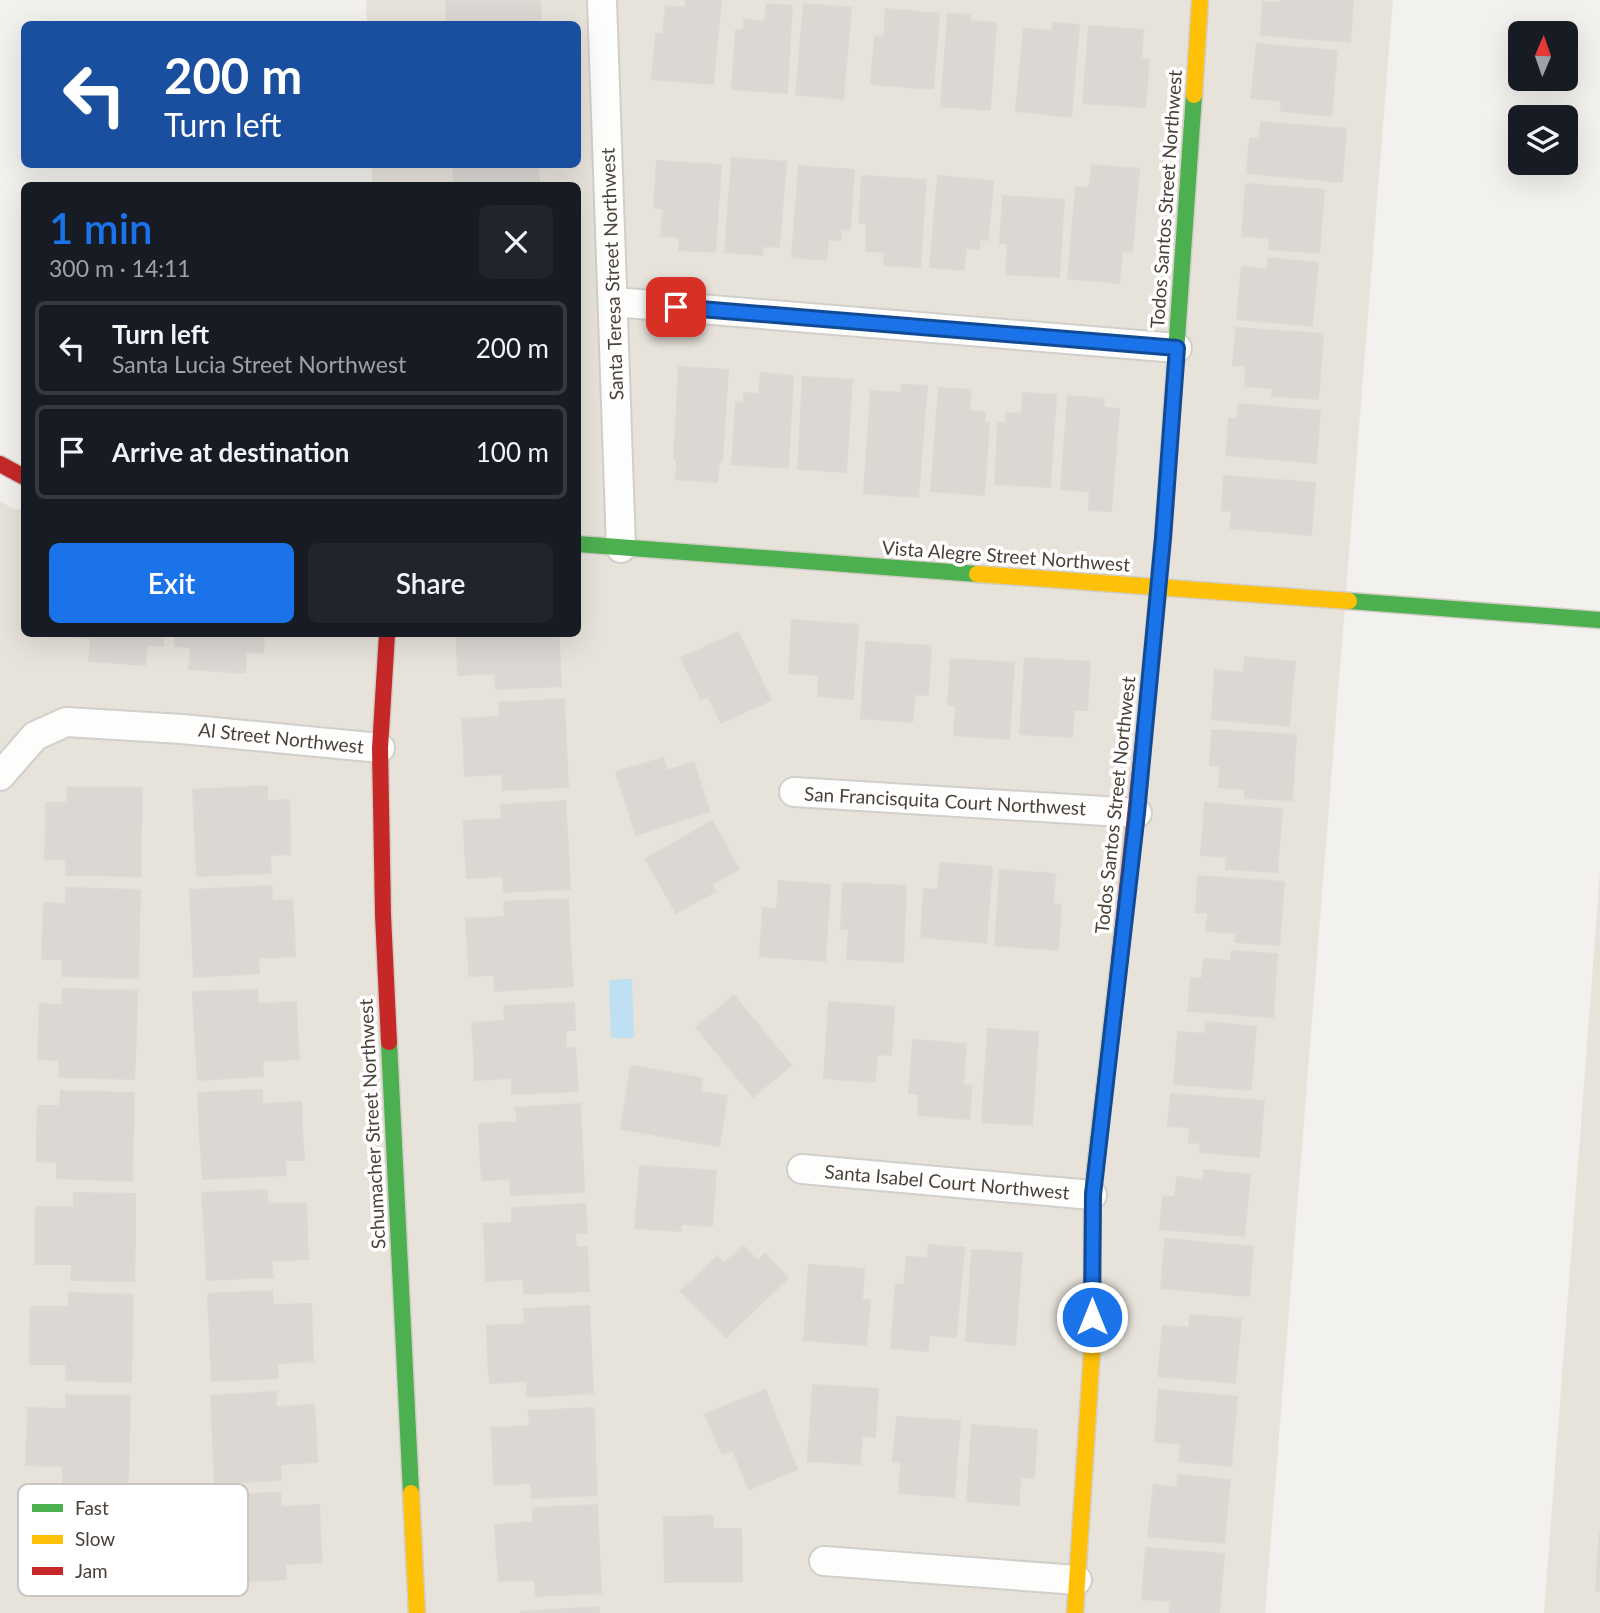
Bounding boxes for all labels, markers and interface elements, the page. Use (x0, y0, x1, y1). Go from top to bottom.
north arrow (1508, 21, 1578, 91)
map controls (1508, 21, 1578, 175)
text: 200 m (164, 46, 302, 104)
icon: left (49, 49, 140, 140)
street label: Todos Santos Street Northwest (1145, 69, 1186, 329)
text: Turn left (164, 105, 281, 144)
button: layers (1508, 105, 1578, 175)
street label: Santa Teresa Street Northwest (596, 147, 627, 401)
text: 1 min (49, 203, 153, 253)
button: close (479, 205, 553, 279)
text: 300 m · 14:11 (49, 254, 191, 282)
pin (646, 277, 706, 337)
icon: arrive (657, 288, 695, 326)
text: Turn left (112, 318, 209, 350)
icon: left (53, 329, 91, 367)
text: 200 m (476, 332, 549, 364)
text: Santa Lucia Street Northwest (112, 350, 406, 378)
icon: arrive (53, 433, 91, 471)
text: Arrive at destination (112, 436, 349, 468)
text: 100 m (476, 436, 549, 468)
street label: Vista Alegre Street Northwest (881, 535, 1131, 576)
button: Exit (49, 543, 294, 623)
button: Share (308, 543, 553, 623)
street label: Todos Santos Street Northwest (1090, 675, 1139, 935)
street label: Al Street Northwest (197, 717, 365, 758)
street label: San Francisquita Court Northwest (804, 782, 1087, 819)
street label: Schumacher Street Northwest (353, 998, 390, 1250)
street label: Santa Isabel Court Northwest (824, 1159, 1071, 1204)
position arrow (1055, 1280, 1129, 1354)
legend (18, 1484, 248, 1596)
text: Fast (75, 1496, 109, 1519)
text: Slow (75, 1527, 115, 1550)
text: Jam (75, 1559, 108, 1582)

